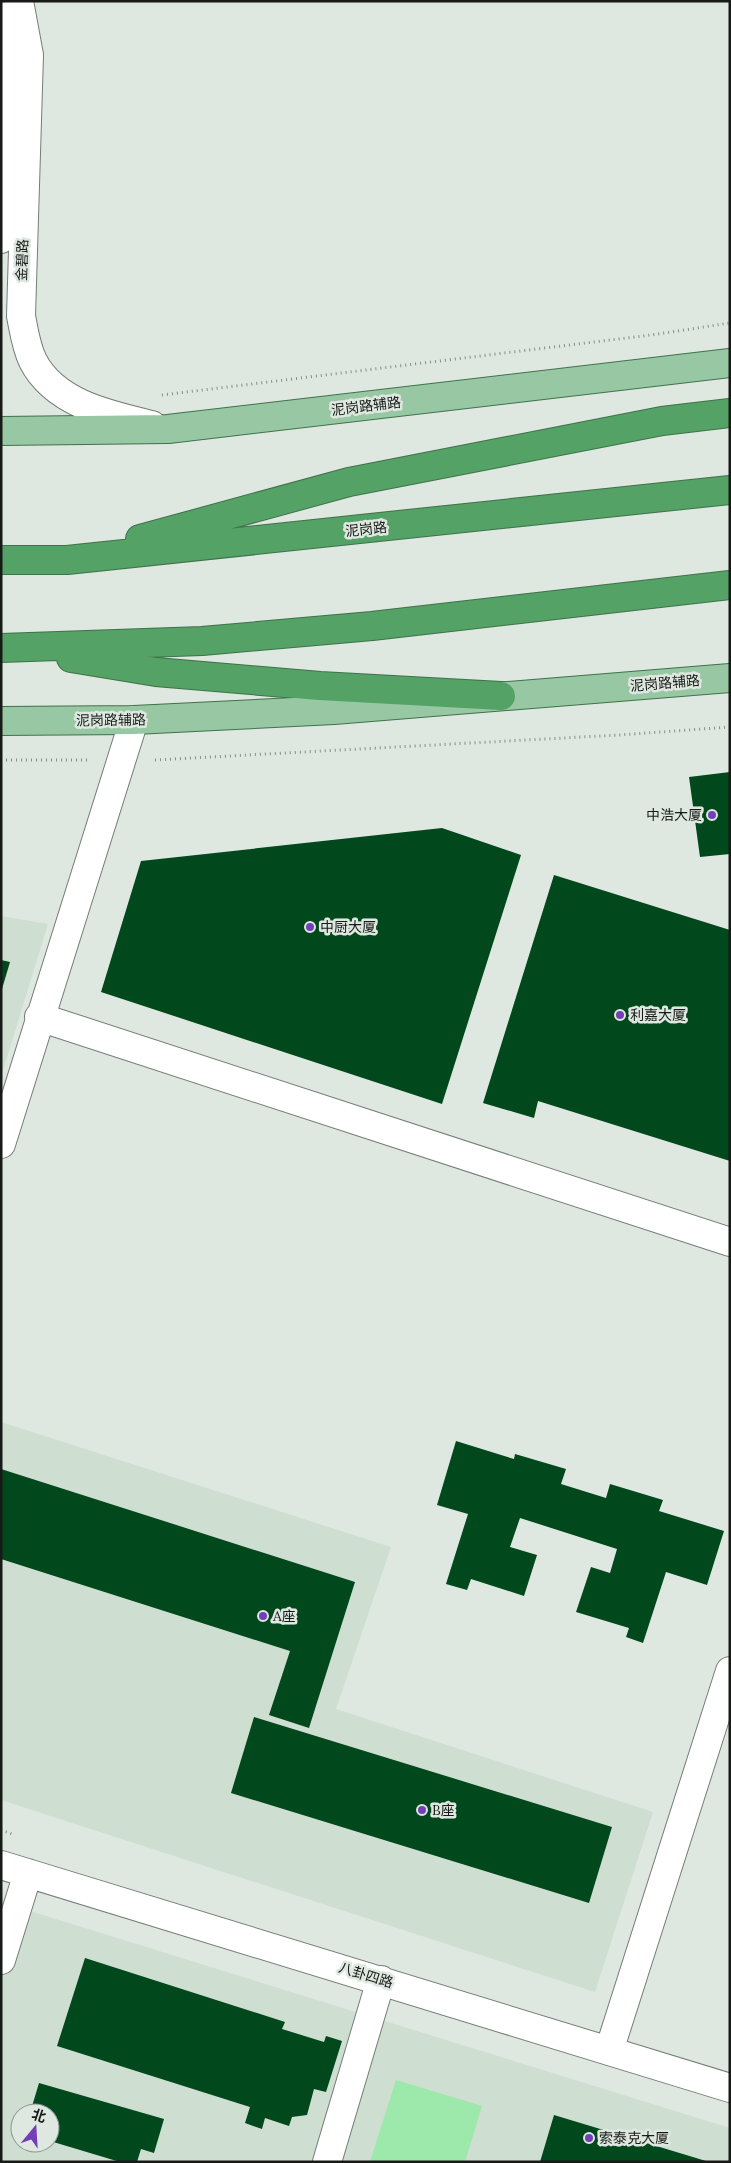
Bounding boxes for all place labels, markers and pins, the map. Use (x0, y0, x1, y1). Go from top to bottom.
place label: 中浩大厦 (646, 806, 702, 824)
marker: 中浩大厦 (706, 809, 718, 821)
place label: 中厨大厦 (320, 918, 376, 936)
marker: 中厨大厦 (304, 921, 316, 933)
place label: 利嘉大厦 (630, 1006, 686, 1024)
marker: 利嘉大厦 (614, 1009, 626, 1021)
place label: A座 (272, 1607, 296, 1625)
marker: A座 (257, 1610, 269, 1622)
place label: B座 (432, 1801, 455, 1819)
marker: B座 (416, 1804, 428, 1816)
place label: 索泰克大厦 (599, 2129, 669, 2147)
marker: 索泰克大厦 (583, 2132, 595, 2144)

